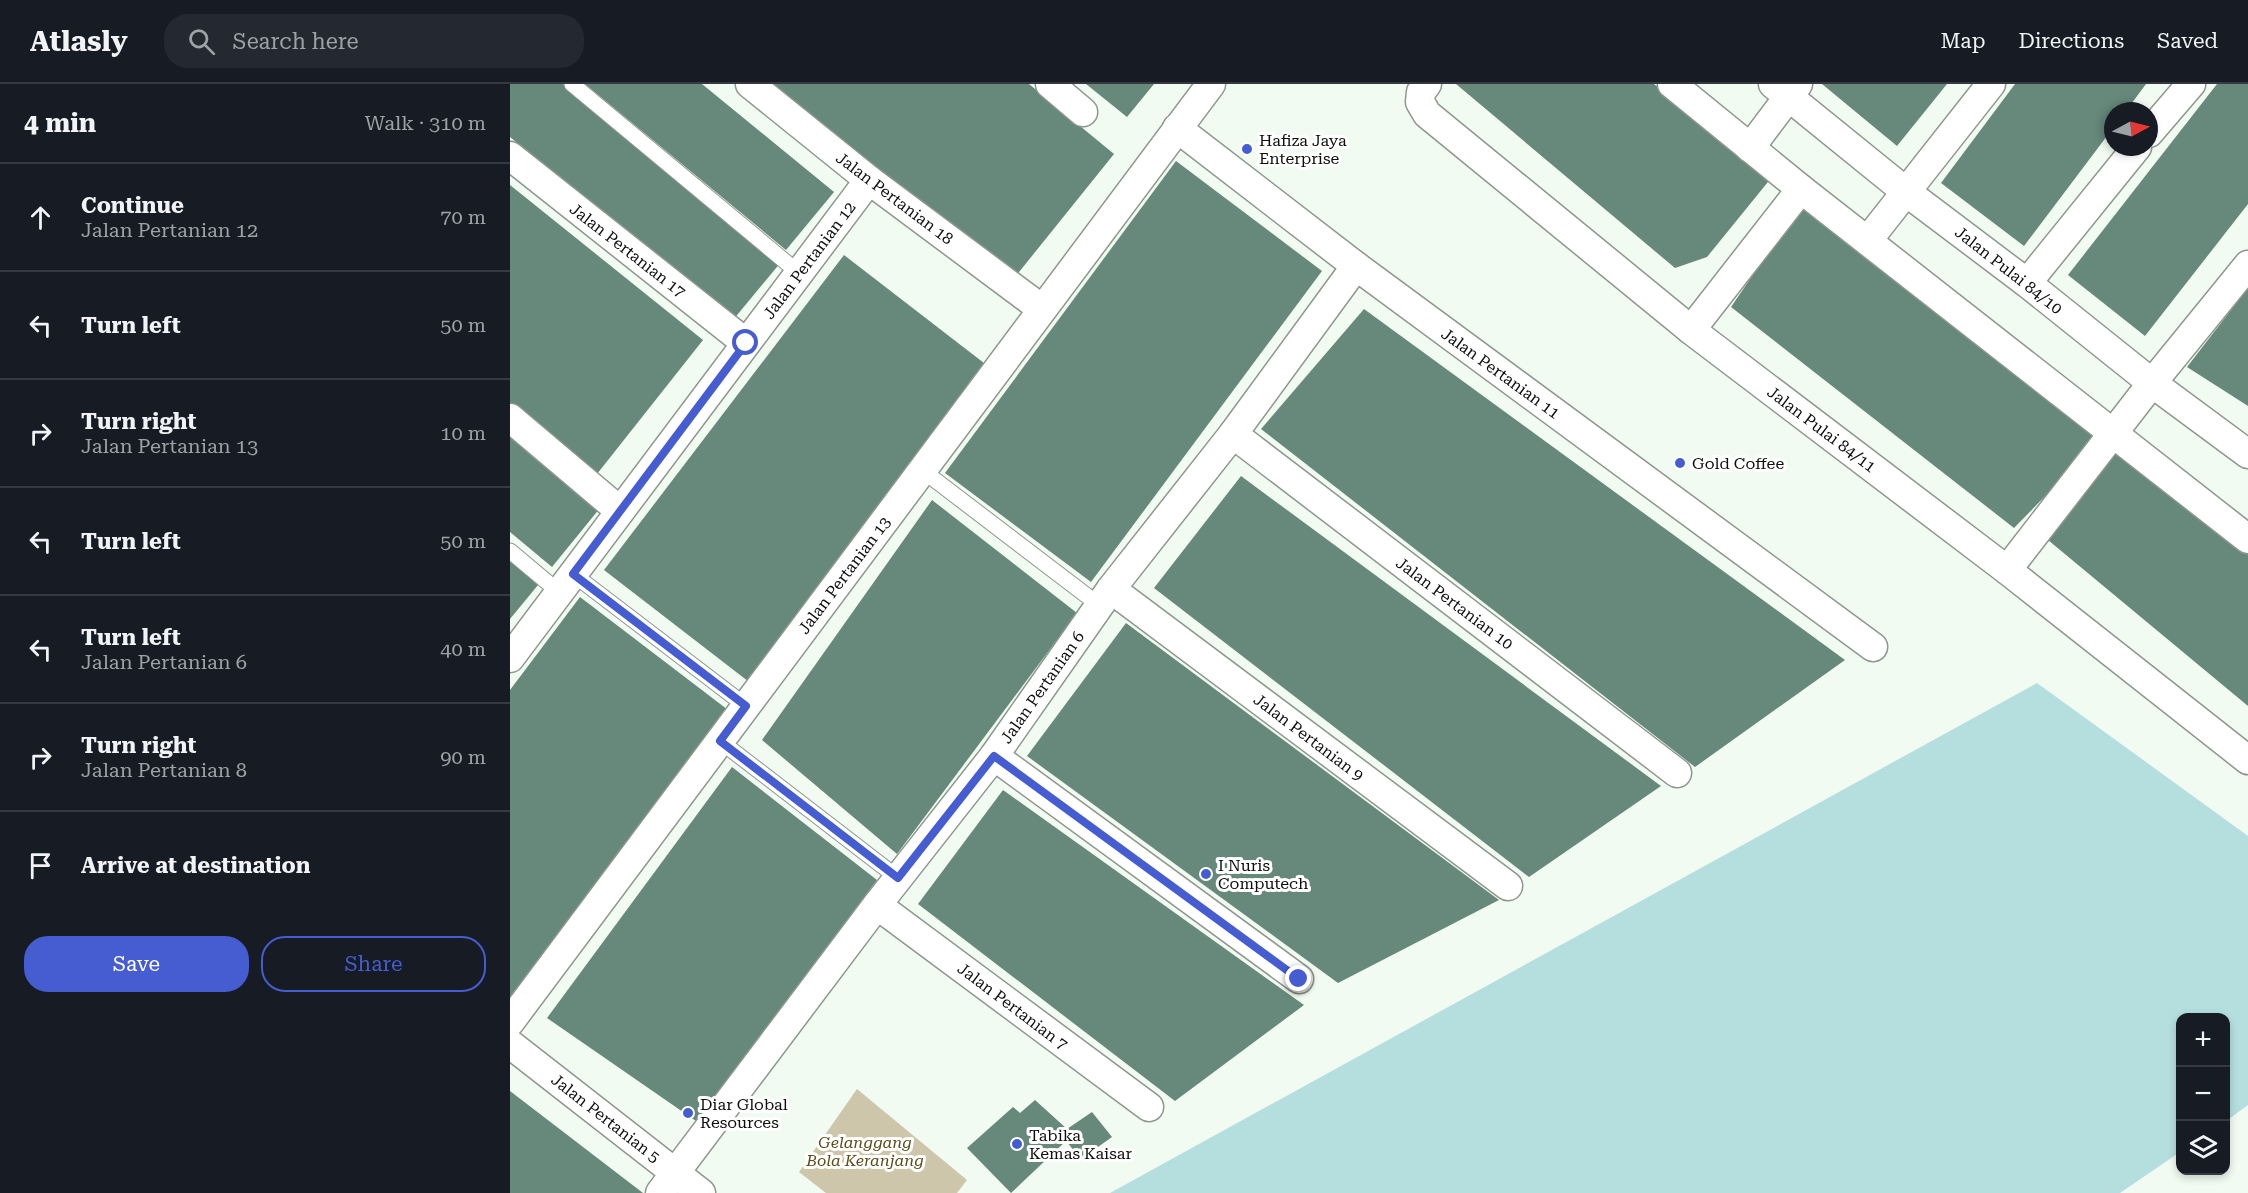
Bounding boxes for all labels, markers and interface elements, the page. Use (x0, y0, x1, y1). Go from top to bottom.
search box (164, 14, 584, 68)
text: Atlasly (30, 25, 128, 58)
icon: search (185, 25, 218, 58)
text: Search here (233, 29, 359, 54)
text: Map (1941, 29, 1985, 53)
text: Directions (2018, 29, 2124, 53)
text: Saved (2157, 29, 2218, 53)
north arrow (2104, 102, 2158, 156)
text: 4 min (24, 108, 96, 138)
text: Walk · 310 m (365, 111, 486, 135)
place label: Hafiza Jaya Enterprise (1259, 131, 1347, 168)
marker: Hafiza Jaya Enterprise (1240, 142, 1254, 156)
street label: Jalan Pertanian 18 (832, 148, 957, 249)
text: Continue (81, 193, 184, 218)
street label: Jalan Pertanian 12 (759, 198, 860, 323)
street label: Jalan Pertanian 17 (566, 199, 689, 302)
icon: ahead (24, 201, 57, 234)
text: 70 m (440, 205, 486, 229)
text: Jalan Pertanian 12 (81, 218, 258, 242)
street label: Jalan Pulai 84/10 (1951, 223, 2066, 318)
icon: left (24, 309, 57, 342)
text: Turn left (81, 313, 181, 338)
text: 50 m (440, 313, 486, 337)
street label: Jalan Pertanian 11 (1438, 324, 1564, 423)
route start (732, 329, 758, 355)
street label: Jalan Pulai 84/11 (1764, 382, 1880, 476)
text: Turn right (81, 409, 196, 434)
icon: right (24, 417, 57, 450)
text: 10 m (440, 421, 486, 445)
text: Jalan Pertanian 13 (81, 434, 258, 458)
place label: Gold Coffee (1692, 454, 1784, 473)
marker: Gold Coffee (1673, 456, 1687, 470)
street label: Jalan Pertanian 13 (794, 513, 895, 638)
icon: left (24, 525, 57, 558)
text: Turn left (81, 529, 181, 554)
text: 50 m (440, 529, 486, 553)
street label: Jalan Pertanian 10 (1392, 553, 1517, 654)
text: Turn left (81, 625, 181, 650)
street label: Jalan Pertanian 6 (997, 627, 1088, 747)
icon: left (24, 633, 57, 666)
text: 40 m (440, 637, 486, 661)
text: Jalan Pertanian 6 (81, 650, 247, 674)
street label: Jalan Pertanian 9 (1250, 690, 1367, 785)
text: Turn right (81, 733, 196, 758)
icon: right (24, 741, 57, 774)
text: 90 m (440, 745, 486, 769)
text: Jalan Pertanian 8 (81, 758, 247, 782)
icon: arrive (24, 849, 57, 882)
text: Arrive at destination (81, 853, 310, 878)
place label: I Nuris Computech (1218, 856, 1308, 893)
marker: I Nuris Computech (1199, 867, 1213, 881)
button: Save (24, 936, 249, 992)
button: Share (261, 936, 486, 992)
street label: Jalan Pertanian 7 (954, 959, 1071, 1054)
route end (1285, 965, 1311, 991)
map controls (2176, 1013, 2230, 1175)
button: + (2176, 1013, 2230, 1067)
button: − (2176, 1067, 2230, 1121)
street label: Jalan Pertanian 5 (548, 1070, 664, 1167)
place label: Diar Global Resources (700, 1095, 788, 1132)
marker: Diar Global Resources (681, 1106, 695, 1120)
button: layers (2176, 1121, 2230, 1175)
place label: Tabika Kemas Kaisar (1029, 1126, 1132, 1163)
park label: Gelanggang Bola Keranjang (805, 1133, 924, 1170)
marker: Tabika Kemas Kaisar (1010, 1137, 1024, 1151)

